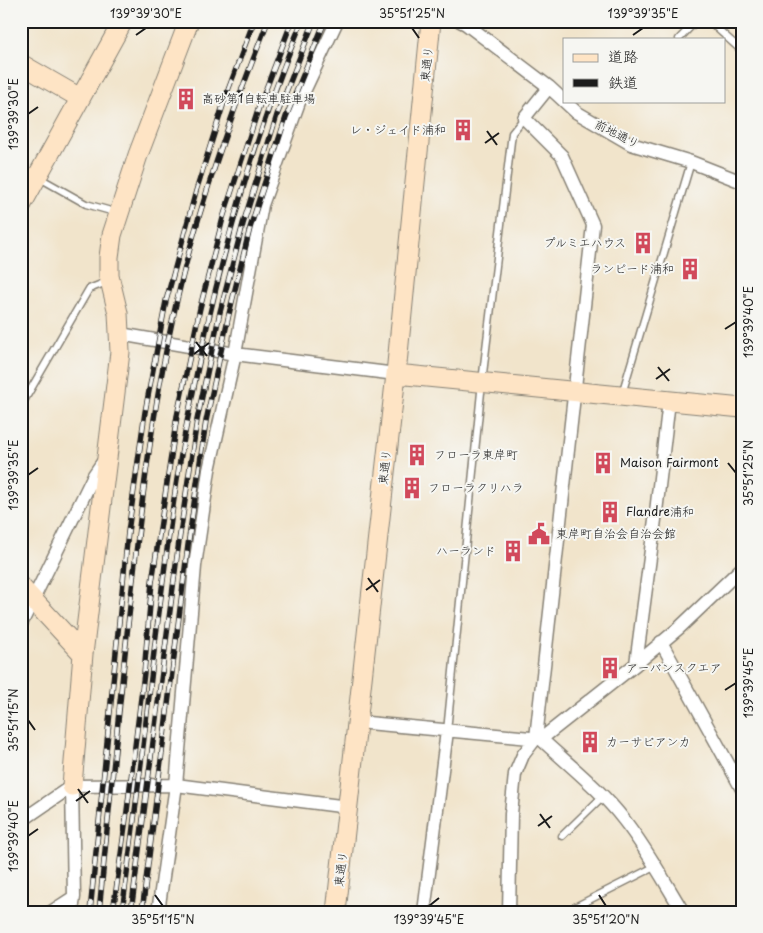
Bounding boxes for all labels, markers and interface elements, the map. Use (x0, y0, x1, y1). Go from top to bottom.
text: 139°39'30"E (110, 4, 182, 22)
text: 35°51'25"N (379, 4, 445, 22)
text: 139°39'35"E (608, 4, 678, 22)
legend (563, 38, 726, 102)
text: 道路 (608, 44, 638, 67)
street label: 東通り (415, 45, 437, 83)
text: 鉄道 (608, 70, 638, 93)
text: 139°39'30"E (4, 78, 22, 150)
building icon: 高砂第1自転車駐車場 (173, 86, 199, 112)
place label: 高砂第1自転車駐車場 (202, 89, 315, 107)
street label: 前地通り (592, 114, 643, 152)
building icon: レ・ジェイド浦和 (450, 117, 476, 143)
place label: レ・ジェイド浦和 (350, 120, 446, 138)
building icon: プルミエハウス (630, 230, 656, 256)
place label: プルミエハウス (543, 233, 626, 251)
building icon: ランピード浦和 (677, 256, 703, 282)
place label: ランピード浦和 (591, 259, 674, 277)
text: 139°39'40"E (739, 286, 757, 358)
text: 139°39'35"E (4, 440, 22, 510)
text: 35°51'25"N (739, 440, 757, 506)
building icon: フローラ東岸町 (404, 442, 430, 468)
place label: フローラ東岸町 (434, 445, 518, 463)
street label: 東通り (373, 448, 395, 486)
building icon: Maison Fairmont (590, 450, 616, 476)
place label: Maison Fairmont (620, 453, 718, 471)
building icon: フローラクリハラ (399, 475, 425, 501)
place label: フローラクリハラ (428, 478, 524, 496)
building icon: Flandre浦和 (597, 499, 623, 525)
place label: Flandre浦和 (626, 502, 694, 520)
public building icon: 東岸町自治会自治会館 (526, 521, 552, 547)
place label: 東岸町自治会自治会館 (556, 524, 676, 542)
building icon: ハーランド (500, 538, 526, 564)
place label: ハーランド (436, 541, 496, 559)
text: 139°39'45"E (739, 648, 757, 718)
building icon: アーバンスクエア (597, 655, 623, 681)
place label: アーバンスクエア (626, 658, 722, 676)
text: 35°51'15"N (4, 688, 22, 752)
building icon: カーサビアンカ (577, 729, 603, 755)
place label: カーサビアンカ (606, 732, 690, 750)
text: 139°39'40"E (4, 800, 22, 872)
street label: 東通り (329, 850, 351, 888)
text: 35°51'15"N (131, 910, 195, 928)
text: 139°39'45"E (394, 910, 464, 928)
text: 35°51'20"N (572, 910, 640, 928)

